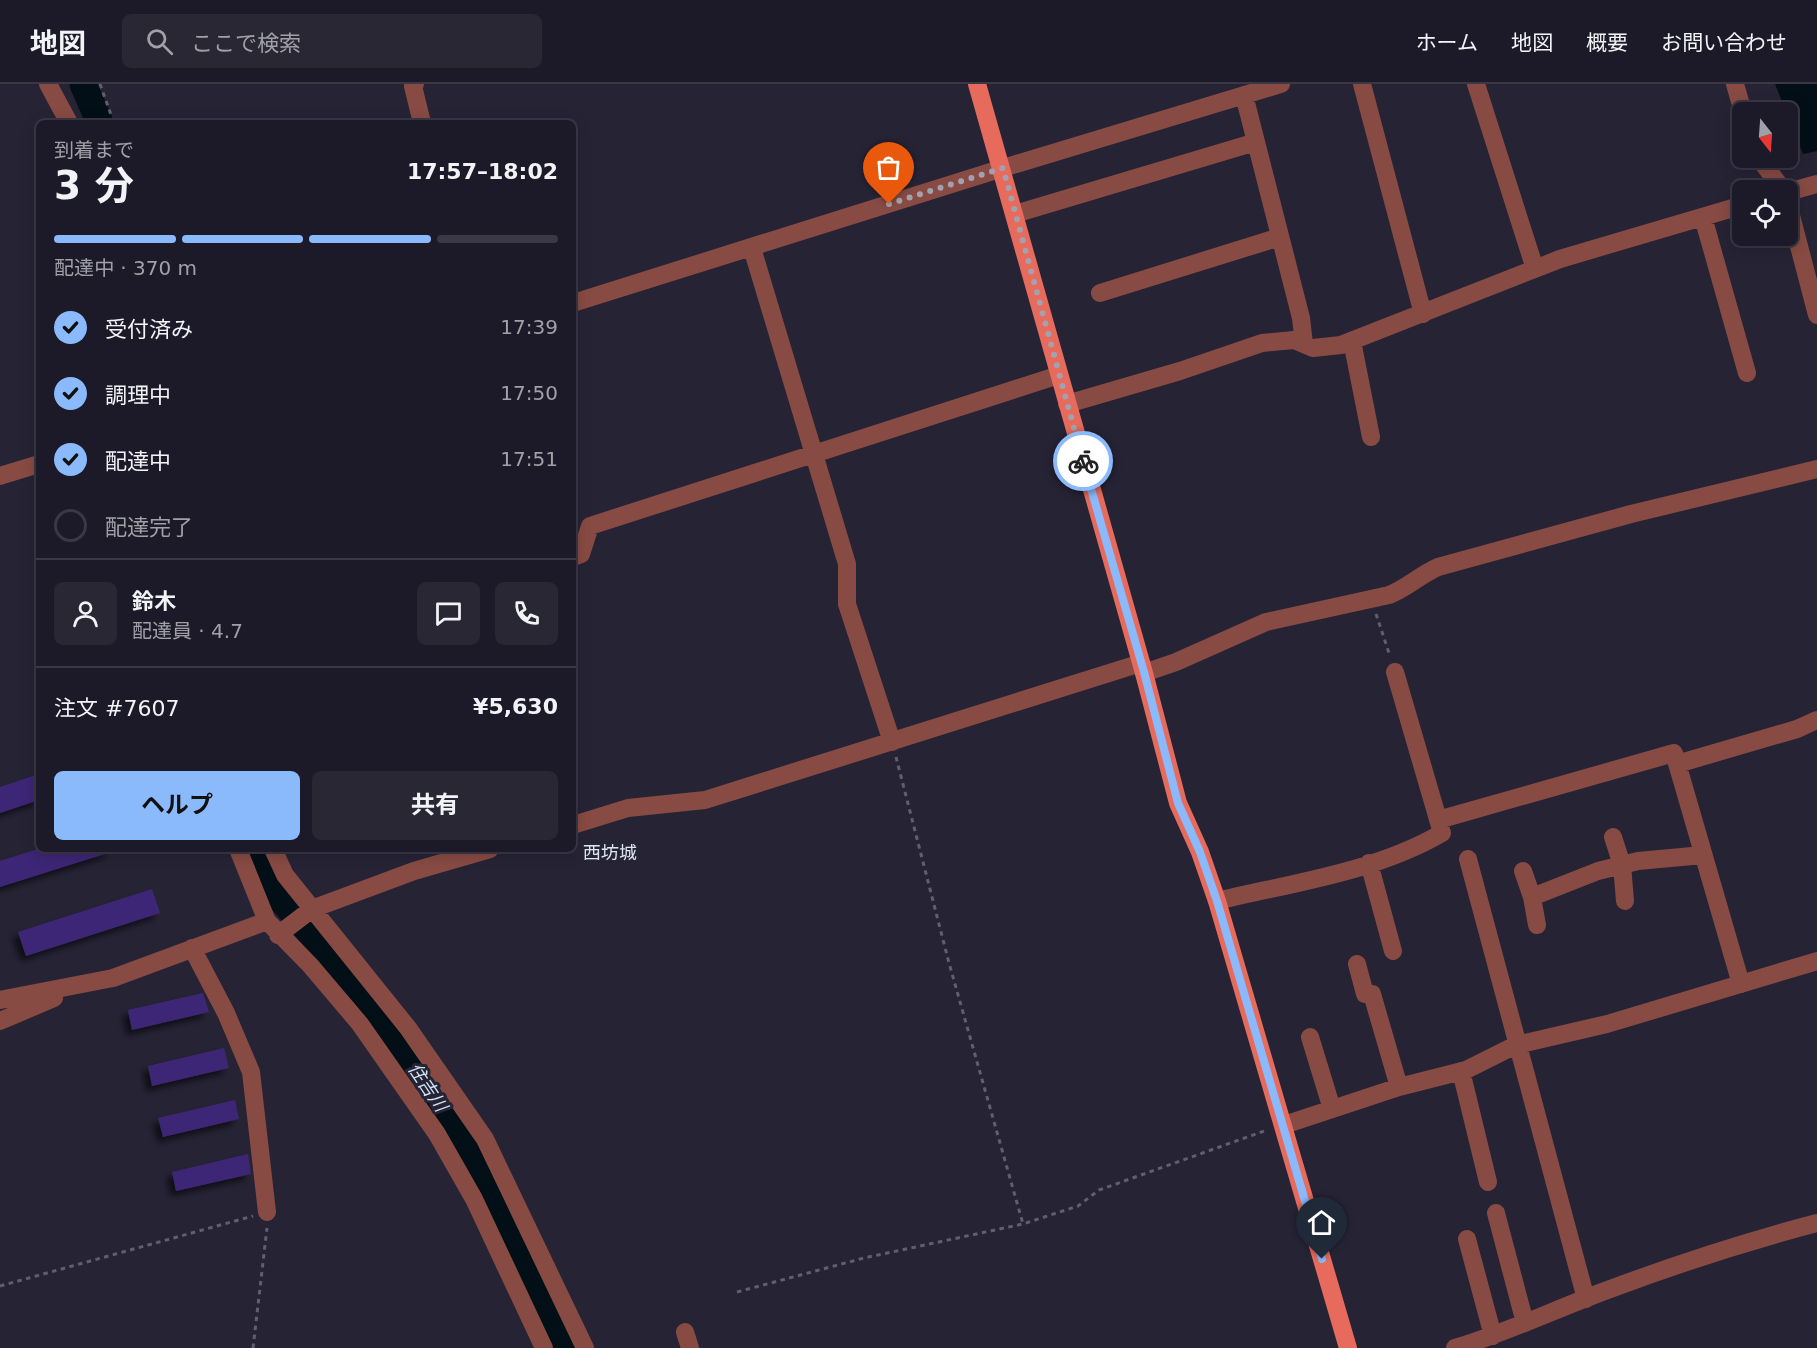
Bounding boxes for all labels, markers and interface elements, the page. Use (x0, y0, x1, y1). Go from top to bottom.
search box (122, 14, 542, 68)
icon: search (143, 25, 176, 58)
text: 地図 (30, 27, 86, 60)
text: ここで検索 (191, 31, 301, 56)
text: ホーム (1416, 31, 1478, 55)
text: 地図 (1511, 31, 1553, 55)
text: 概要 (1586, 31, 1628, 55)
text: お問い合わせ (1661, 31, 1787, 55)
north arrow (1732, 102, 1798, 168)
map controls (1732, 102, 1798, 246)
text: 到着まで (54, 138, 134, 162)
pin (863, 142, 914, 204)
icon: bag (872, 151, 905, 184)
text: 17:57–18:02 (407, 159, 558, 184)
text: 3 分 (54, 163, 134, 208)
button: locate (1732, 180, 1798, 246)
text: 配達中 · 370 m (54, 256, 197, 280)
icon: check (54, 311, 87, 344)
text: 17:39 (500, 315, 558, 339)
text: 受付済み (105, 317, 193, 342)
icon: check (54, 377, 87, 410)
text: 17:50 (500, 381, 558, 405)
text: 調理中 (105, 383, 171, 408)
courier (1053, 431, 1113, 491)
icon: check (54, 443, 87, 476)
icon: bike (1067, 445, 1100, 478)
text: 17:51 (500, 447, 558, 471)
text: 配達中 (105, 449, 171, 474)
text: 配達完了 (105, 515, 193, 540)
button: person (54, 582, 117, 645)
button: chat (417, 582, 480, 645)
button: phone (495, 582, 558, 645)
text: 鈴木 (132, 589, 176, 614)
text: 配達員 · 4.7 (132, 619, 243, 643)
text: ¥5,630 (473, 694, 558, 719)
text: 注文 #7607 (54, 696, 179, 721)
button: ヘルプ (54, 771, 300, 840)
button: 共有 (312, 771, 558, 840)
district label: 西坊城 (583, 842, 637, 863)
water label: 住吉川 (404, 1059, 453, 1117)
pin (1296, 1197, 1347, 1259)
icon: home (1305, 1206, 1338, 1239)

